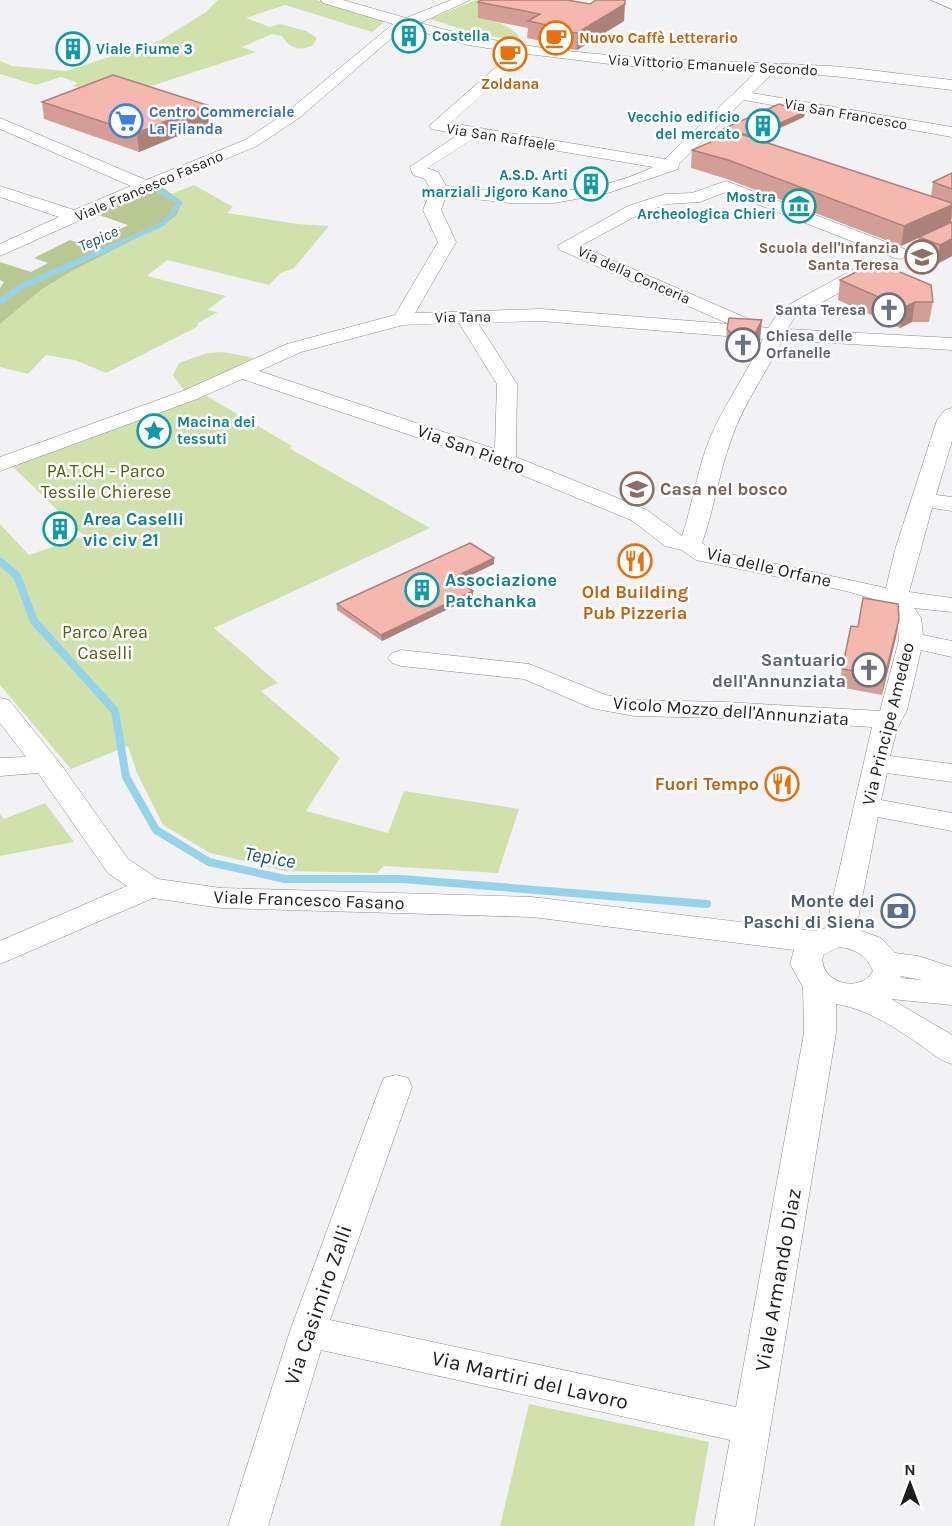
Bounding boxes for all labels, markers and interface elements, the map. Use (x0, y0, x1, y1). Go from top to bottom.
building icon: Costella (391, 18, 427, 54)
cafe icon: Nuovo Caffè Letterario (538, 20, 574, 56)
place label: Costella (432, 27, 490, 45)
place label: Nuovo Caffè Letterario (579, 29, 738, 47)
building icon: Viale Fiume 3 (55, 31, 91, 67)
cafe icon: Zoldana (492, 36, 528, 72)
place label: Viale Fiume 3 (96, 40, 193, 58)
street label: Via Vittorio Emanuele Secondo (608, 51, 818, 79)
place label: Zoldana (481, 75, 539, 93)
street label: Via San Francesco (783, 94, 909, 134)
supermarket icon: Centro Commerciale La Filanda (108, 103, 144, 139)
place label: Centro Commerciale La Filanda (149, 103, 294, 138)
place label: Vecchio edificio del mercato (627, 108, 740, 143)
building icon: Vecchio edificio del mercato (745, 108, 781, 144)
street label: Via San Raffaele (445, 119, 557, 155)
street label: Viale Francesco Fasano (72, 147, 226, 225)
place label: A.S.D. Arti marziali Jigoro Kano (421, 166, 568, 201)
building icon: A.S.D. Arti marziali Jigoro Kano (573, 166, 609, 202)
place label: Mostra Archeologica Chieri (637, 188, 776, 223)
museum icon: Mostra Archeologica Chieri (781, 188, 817, 224)
water label: Tepice (76, 221, 121, 256)
place label: Scuola dell'Infanzia Santa Teresa (759, 239, 899, 274)
school or university icon: Scuola dell'Infanzia Santa Teresa (904, 239, 940, 275)
street label: Via della Conceria (575, 242, 693, 308)
church icon: Santa Teresa (871, 292, 907, 328)
place label: Santa Teresa (775, 301, 866, 319)
street label: Via Tana (435, 308, 491, 326)
church icon: Chiesa delle Orfanelle (725, 327, 761, 363)
place label: Chiesa delle Orfanelle (766, 327, 852, 362)
place icon: Macina dei tessuti (136, 413, 172, 449)
place label: Macina dei tessuti (177, 413, 256, 448)
street label: Via San Pietro (414, 419, 528, 479)
park label: PA.T.CH - Parco Tessile Chierese (41, 460, 171, 503)
school or university icon: Casa nel bosco (619, 471, 655, 507)
place label: Casa nel bosco (660, 478, 788, 500)
place label: Area Caselli vic civ 21 (83, 508, 184, 551)
building icon: Area Caselli vic civ 21 (42, 511, 78, 547)
street label: Via delle Orfane (704, 542, 834, 592)
restaurant icon: Old Building Pub Pizzeria (617, 543, 653, 579)
place label: Associazione Patchanka (445, 569, 557, 612)
building icon: Associazione Patchanka (404, 572, 440, 608)
place label: Old Building Pub Pizzeria (582, 581, 689, 624)
park label: Parco Area Caselli (62, 621, 148, 664)
street label: Via Principe Amedeo (857, 640, 919, 808)
place label: Santuario dell'Annunziata (712, 649, 846, 692)
church icon: Santuario dell'Annunziata (851, 652, 887, 688)
street label: Vicolo Mozzo dell'Annunziata (612, 692, 850, 730)
restaurant icon: Fuori Tempo (764, 766, 800, 802)
place label: Fuori Tempo (655, 773, 759, 795)
water label: Tepice (243, 842, 297, 873)
street label: Viale Francesco Fasano (213, 886, 405, 914)
place label: Monte dei Paschi di Siena (743, 890, 875, 933)
bank icon: Monte dei Paschi di Siena (880, 893, 916, 929)
street label: Viale Armando Diaz (750, 1187, 806, 1373)
street label: Via Casimiro Zalli (279, 1222, 357, 1388)
street label: Via Martiri del Lavoro (429, 1346, 631, 1414)
north arrow (880, 1454, 940, 1514)
text: N (904, 1460, 916, 1479)

